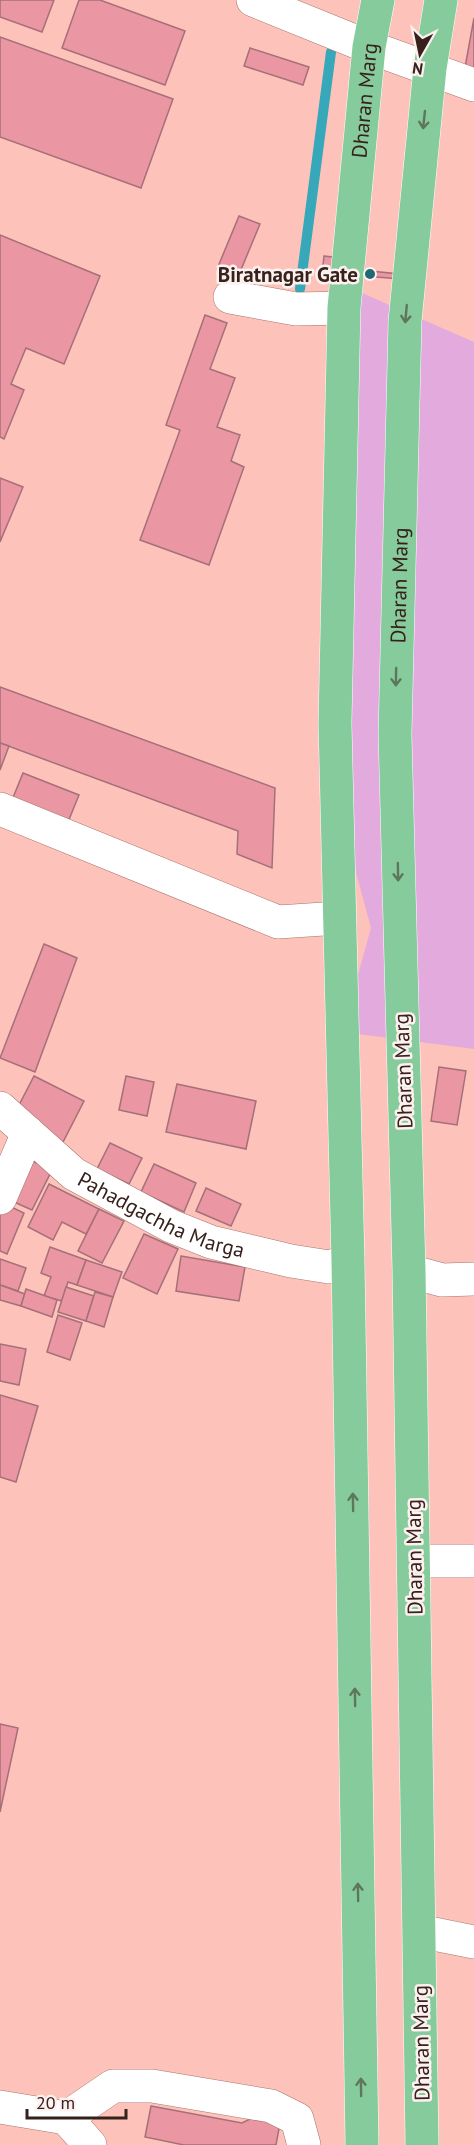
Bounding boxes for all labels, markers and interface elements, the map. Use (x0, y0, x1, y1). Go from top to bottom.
north arrow (390, 24, 450, 84)
street label: Dharan Marg (345, 41, 383, 159)
text: N (411, 58, 424, 80)
one-way arrow (418, 110, 429, 130)
place label: Biratnagar Gate (218, 261, 358, 288)
marker: Biratnagar Gate (363, 267, 377, 281)
one-way arrow (400, 304, 411, 324)
street label: Dharan Marg (384, 527, 413, 644)
one-way arrow (390, 667, 402, 687)
one-way arrow (392, 862, 404, 882)
street label: Dharan Marg (387, 1013, 419, 1129)
street label: Pahadgachha Marga (73, 1165, 247, 1263)
one-way arrow (347, 1492, 358, 1512)
street label: Dharan Marg (399, 1499, 429, 1615)
one-way arrow (349, 1687, 361, 1707)
one-way arrow (352, 1882, 364, 1902)
street label: Dharan Marg (406, 1985, 436, 2101)
one-way arrow (355, 2077, 367, 2097)
scale bar (27, 2082, 126, 2120)
text: 20 m (36, 2091, 75, 2114)

